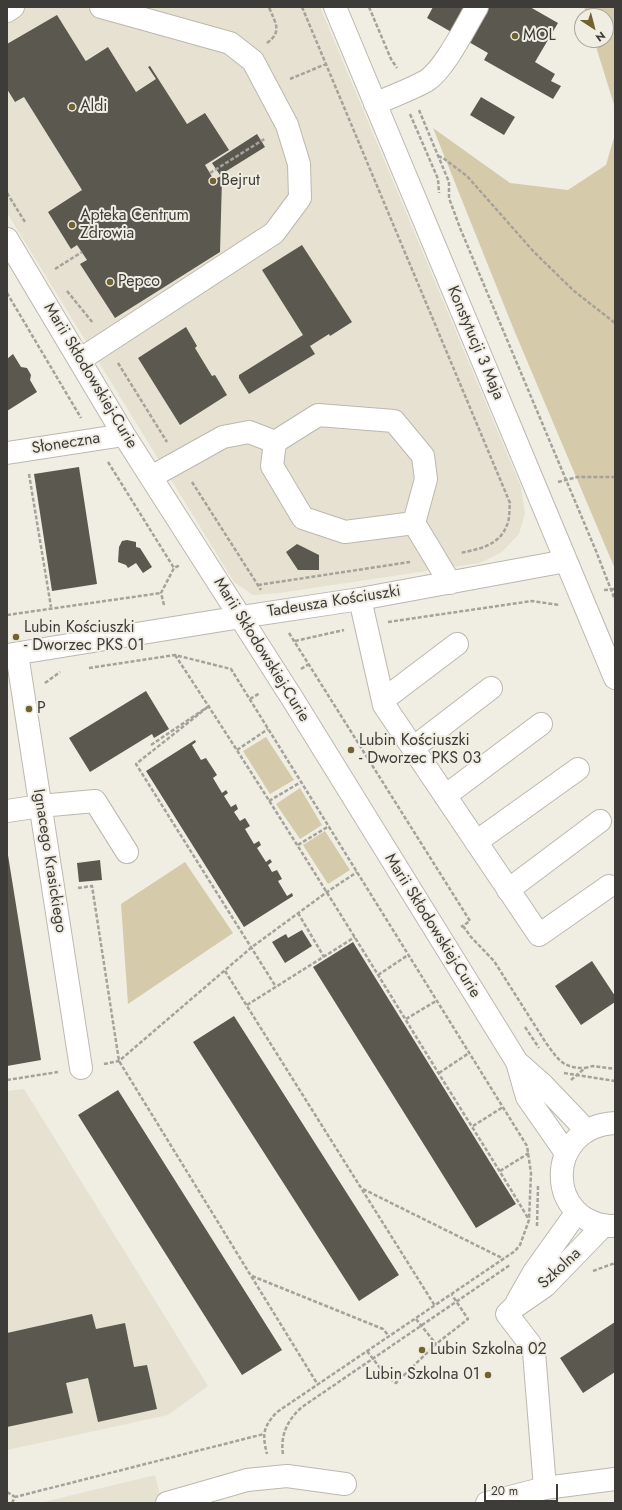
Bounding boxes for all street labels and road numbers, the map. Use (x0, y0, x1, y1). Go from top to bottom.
street label: Konstytucji 3 Maja (442, 283, 508, 403)
street label: Marii Skłodowskiej-Curie (39, 300, 141, 452)
street label: Słoneczna (30, 429, 102, 459)
street label: Marii Skłodowskiej-Curie (209, 574, 313, 726)
street label: Tadeusza Kościuszki (266, 582, 402, 622)
street label: Ignacego Krasickiego (28, 788, 70, 934)
street label: Marii Skłodowskiej-Curie (380, 850, 484, 1002)
street label: Szkolna (535, 1244, 585, 1294)

